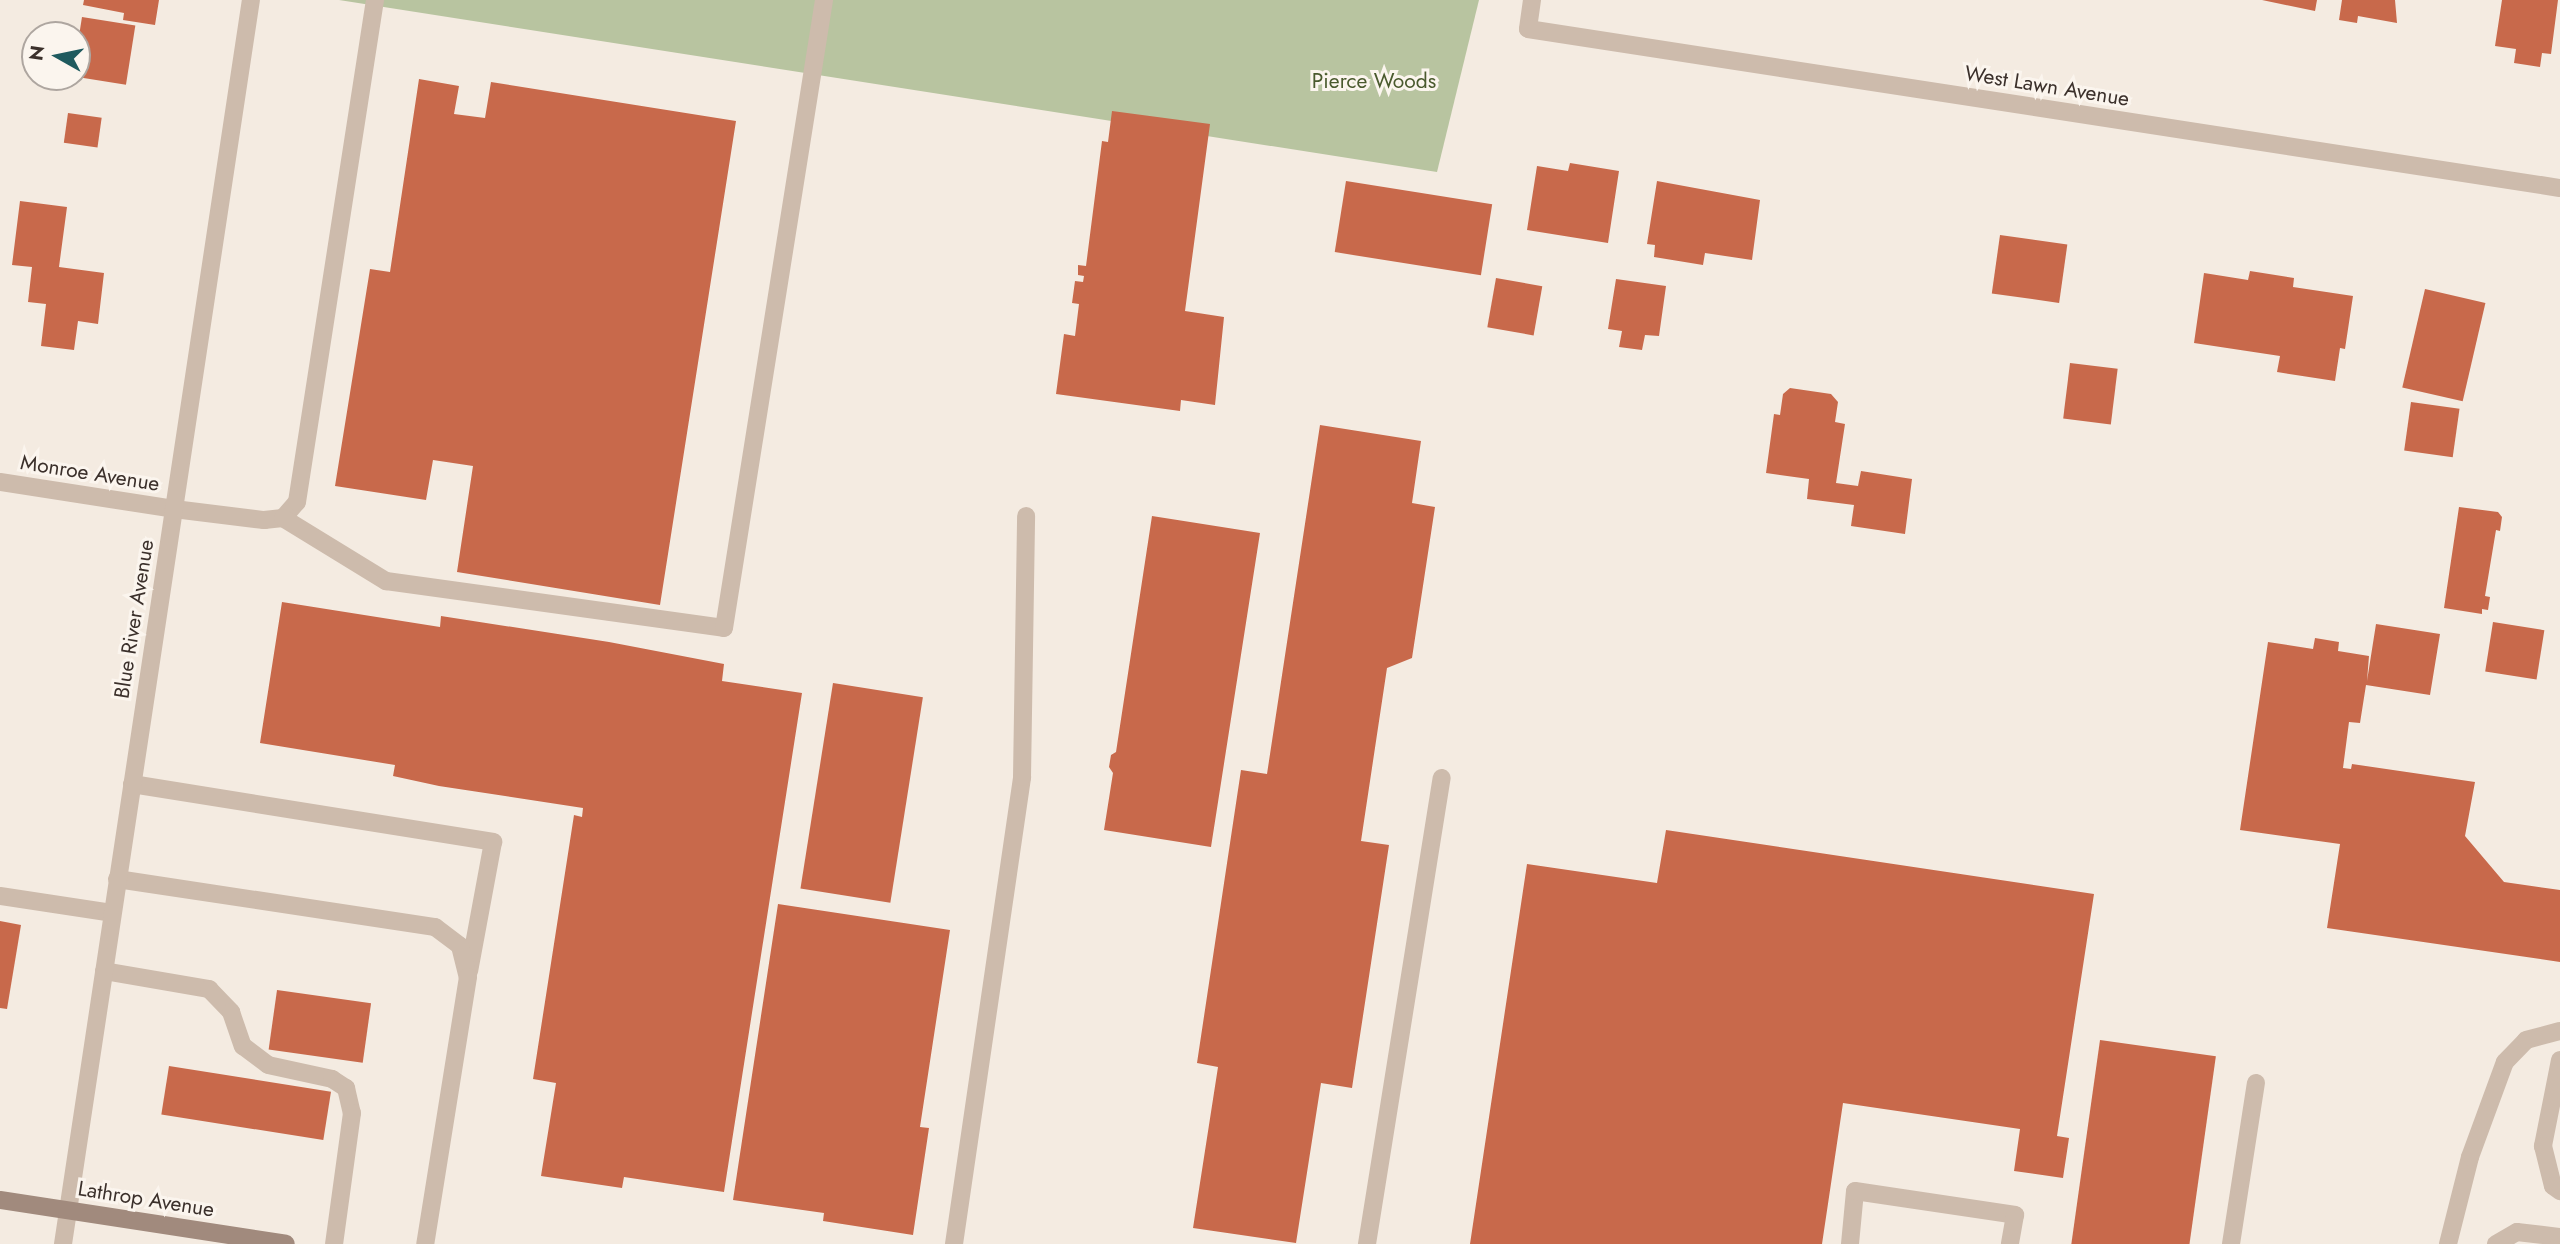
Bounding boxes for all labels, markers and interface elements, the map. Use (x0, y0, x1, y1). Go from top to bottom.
north arrow (21, 21, 91, 91)
text: N (22, 43, 51, 63)
street label: West Lawn Avenue (1963, 61, 2131, 111)
park label: Pierce Woods (1312, 68, 1436, 94)
street label: Monroe Avenue (19, 450, 161, 496)
street label: Blue River Avenue (109, 538, 159, 700)
street label: Lathrop Avenue (76, 1176, 216, 1222)

